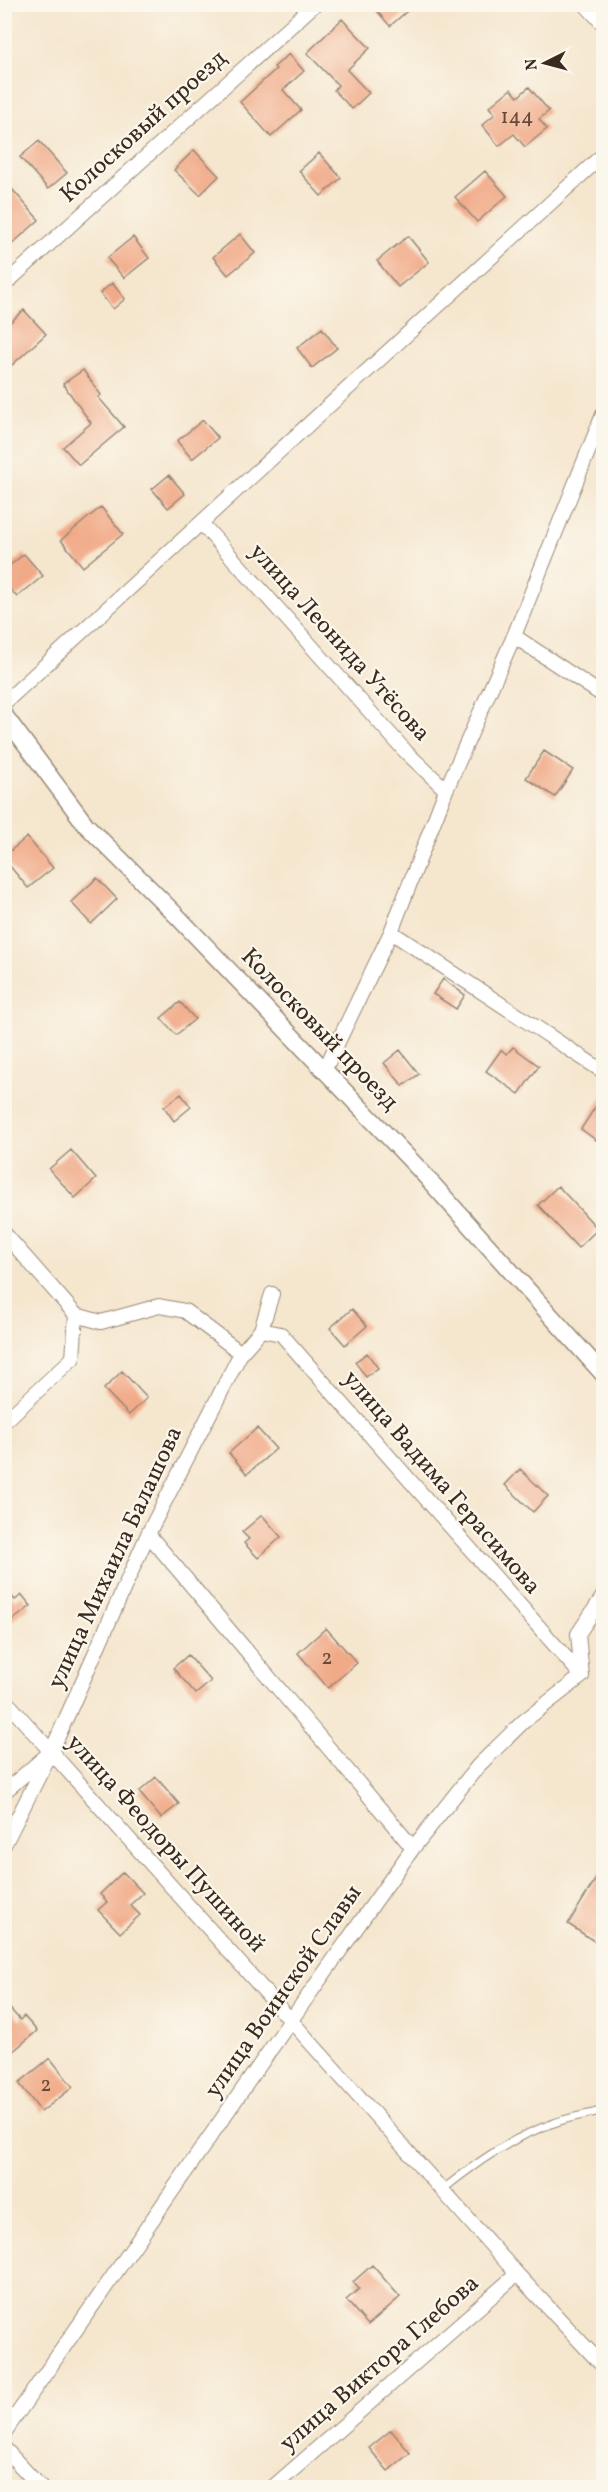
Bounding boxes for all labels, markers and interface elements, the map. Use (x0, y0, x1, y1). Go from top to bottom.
north arrow (515, 33, 575, 93)
street label: Колосковый проезд (53, 42, 235, 211)
text: N (520, 57, 544, 71)
house number: 144 (500, 103, 534, 132)
street label: улица Леонида Утёсова (241, 536, 437, 750)
street label: Колосковый проезд (232, 941, 406, 1119)
street label: улица Вадима Герасимова (334, 1363, 548, 1603)
street label: улица Михаила Балашова (40, 1421, 192, 1695)
house number: 2 (321, 1644, 333, 1673)
street label: улица Феодоры Пушиной (57, 1727, 273, 1961)
street label: улица Воинской Славы (197, 1878, 371, 2106)
house number: 2 (40, 2071, 52, 2100)
street label: улица Виктора Глебова (273, 2268, 487, 2460)

